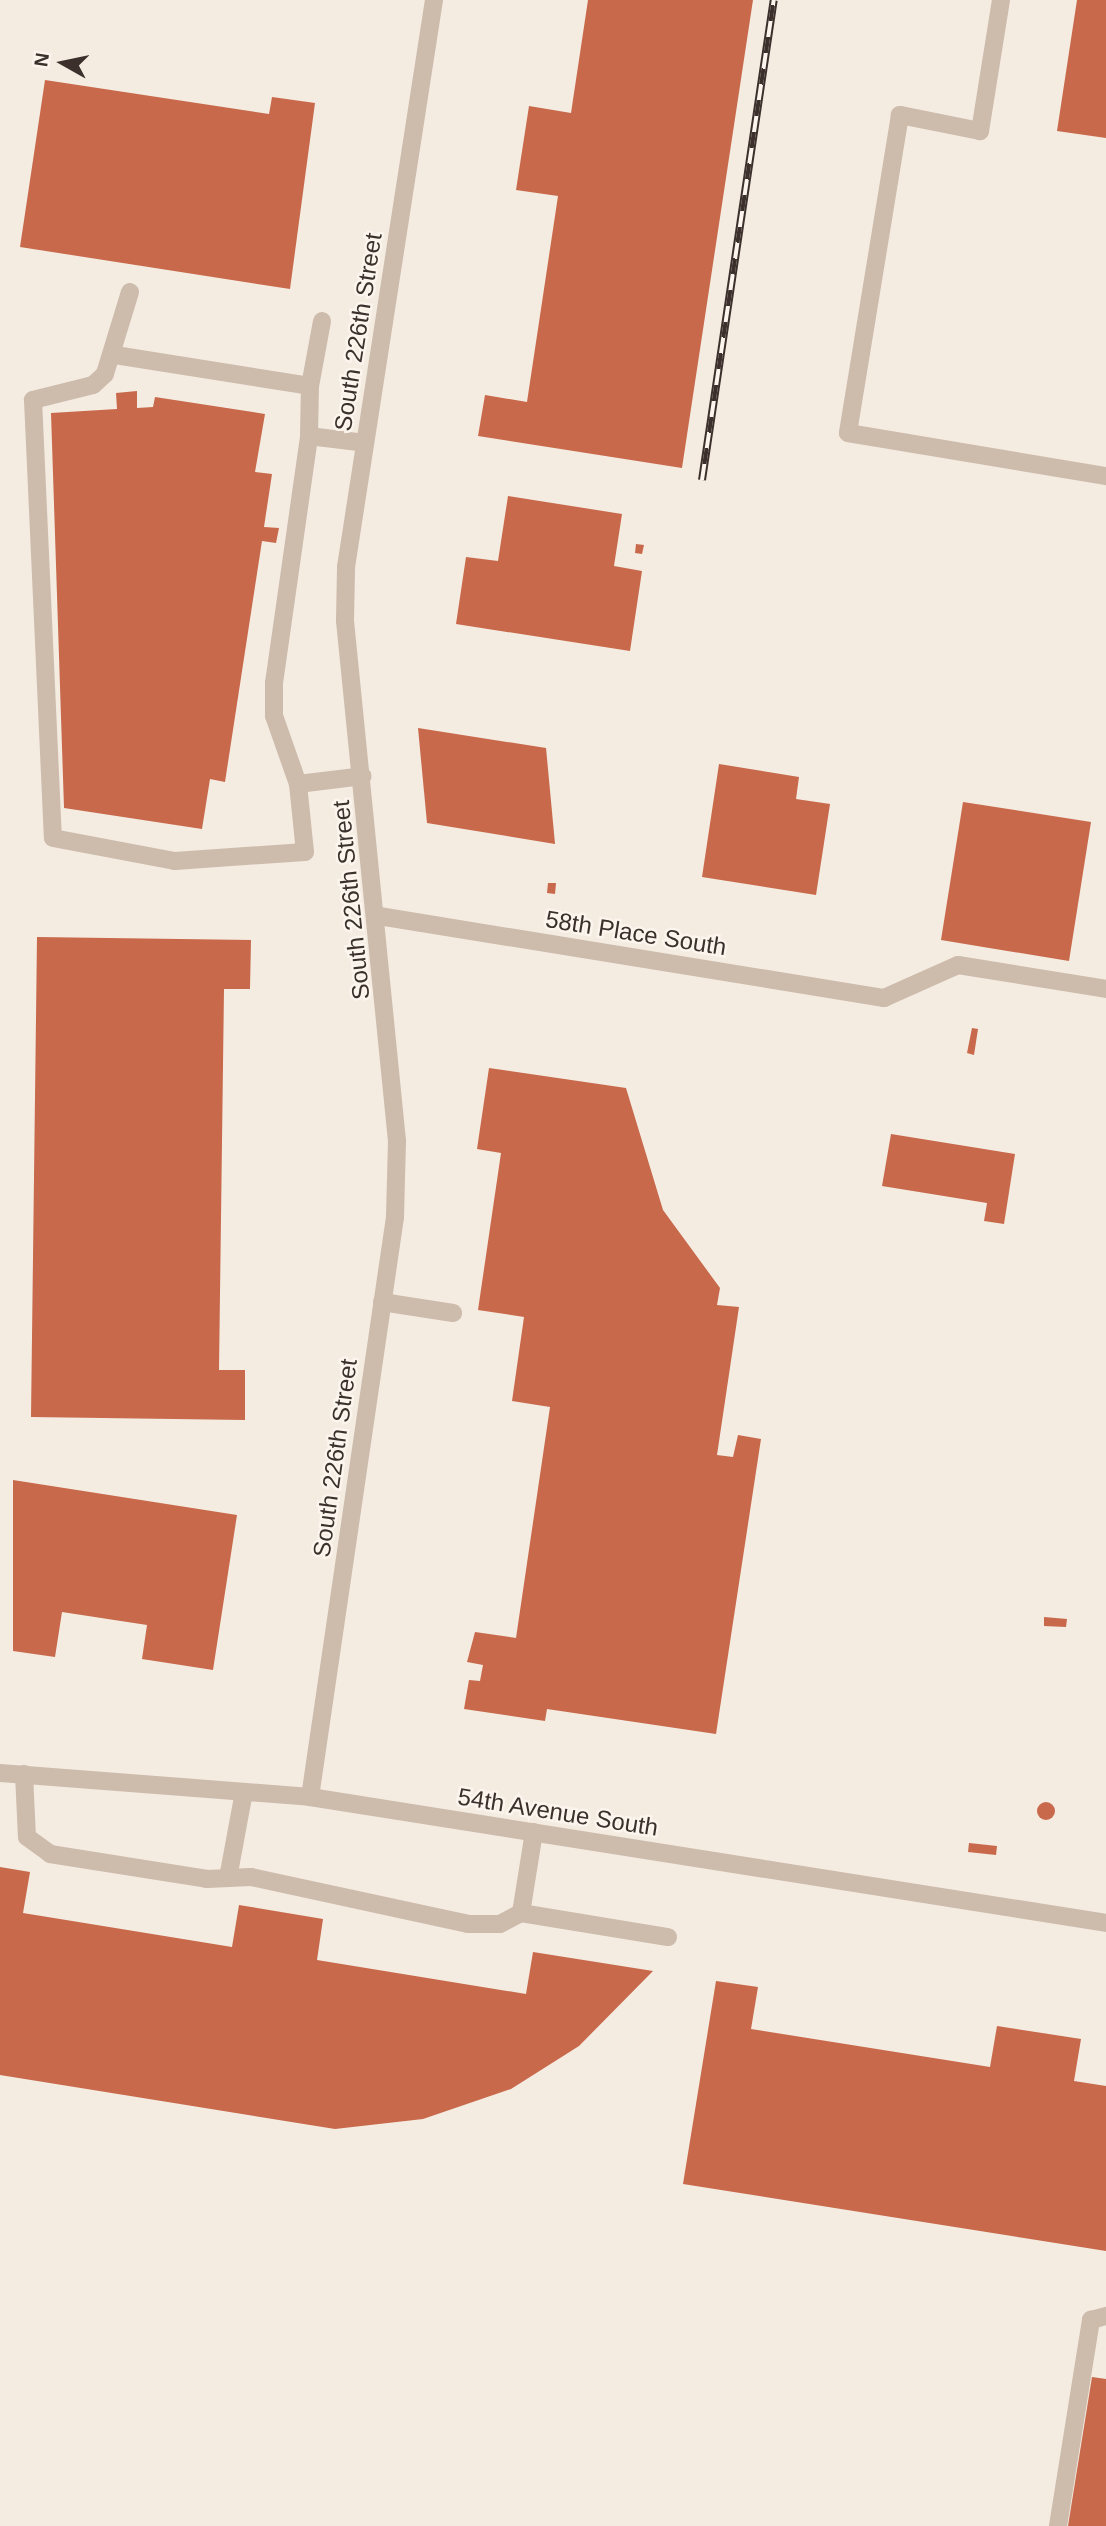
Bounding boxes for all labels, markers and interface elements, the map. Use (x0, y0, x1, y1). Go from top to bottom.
north arrow (28, 28, 98, 98)
text: N (30, 51, 53, 68)
street label: South 226th Street (328, 231, 388, 433)
street label: South 226th Street (326, 799, 376, 1001)
street label: 58th Place South (543, 904, 729, 962)
street label: South 226th Street (307, 1357, 363, 1559)
street label: 54th Avenue South (455, 1782, 661, 1842)

